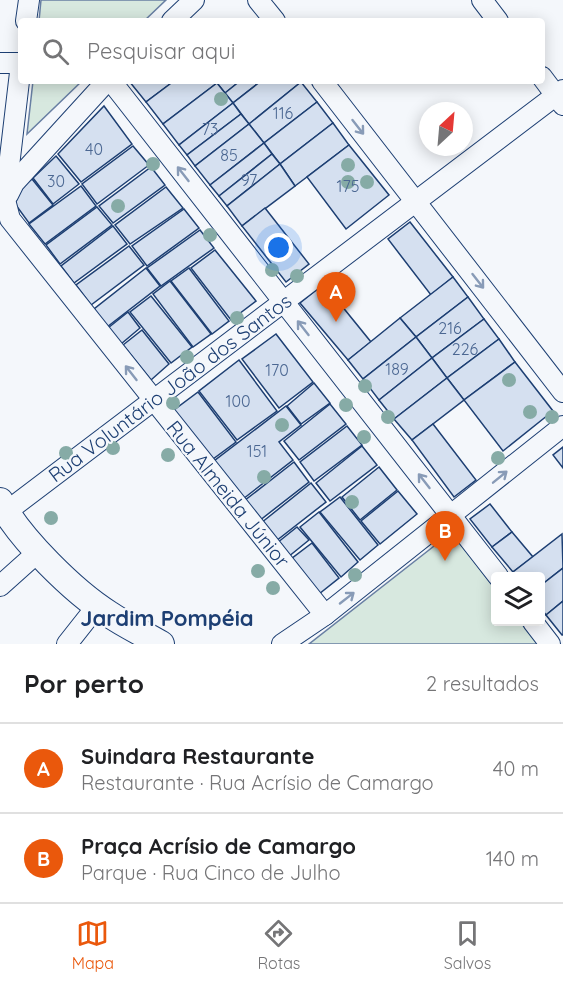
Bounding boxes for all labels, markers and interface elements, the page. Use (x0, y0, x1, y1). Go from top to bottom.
search box (18, 18, 545, 84)
icon: search (39, 35, 72, 68)
text: Pesquisar aqui (87, 37, 235, 65)
north arrow (419, 102, 473, 156)
house number: 116 (273, 103, 294, 123)
house number: 73 (202, 119, 218, 139)
one-way arrow (352, 119, 365, 135)
house number: 40 (85, 139, 103, 159)
house number: 85 (220, 145, 238, 165)
one-way arrow (177, 166, 190, 182)
house number: 97 (241, 170, 257, 190)
house number: 30 (47, 171, 65, 191)
house number: 175 (337, 176, 359, 196)
your location (264, 233, 293, 262)
pin: A (316, 272, 356, 322)
one-way arrow (471, 273, 484, 289)
street label: Rua Voluntário João dos Santos (43, 288, 296, 487)
house number: 216 (438, 318, 462, 338)
one-way arrow (296, 320, 309, 336)
house number: 226 (452, 339, 479, 359)
house number: 189 (385, 359, 409, 379)
house number: 170 (265, 360, 289, 380)
one-way arrow (124, 365, 137, 381)
house number: 100 (226, 391, 250, 411)
street label: Rua Almeida Júnior (162, 415, 295, 572)
house number: 151 (247, 441, 267, 461)
one-way arrow (492, 470, 508, 483)
one-way arrow (417, 473, 430, 489)
pin: B (426, 512, 464, 561)
map controls (491, 572, 545, 626)
button: layers (491, 572, 545, 626)
one-way arrow (339, 591, 355, 604)
district label: Jardim Pompéia (80, 604, 254, 632)
text: Por perto (24, 667, 144, 700)
text: 2 resultados (426, 671, 539, 696)
text: Suindara Restaurante (81, 742, 314, 770)
text: A (37, 756, 50, 781)
text: 40 m (493, 756, 539, 781)
text: Restaurante · Rua Acrísio de Camargo (81, 770, 434, 795)
text: Praça Acrísio de Camargo (81, 832, 356, 860)
text: B (37, 846, 50, 871)
text: 140 m (486, 846, 539, 871)
text: Parque · Rua Cinco de Julho (81, 860, 341, 885)
tab: Mapa (72, 917, 114, 973)
tab: Rotas (257, 917, 300, 973)
tab: Salvos (444, 917, 491, 973)

